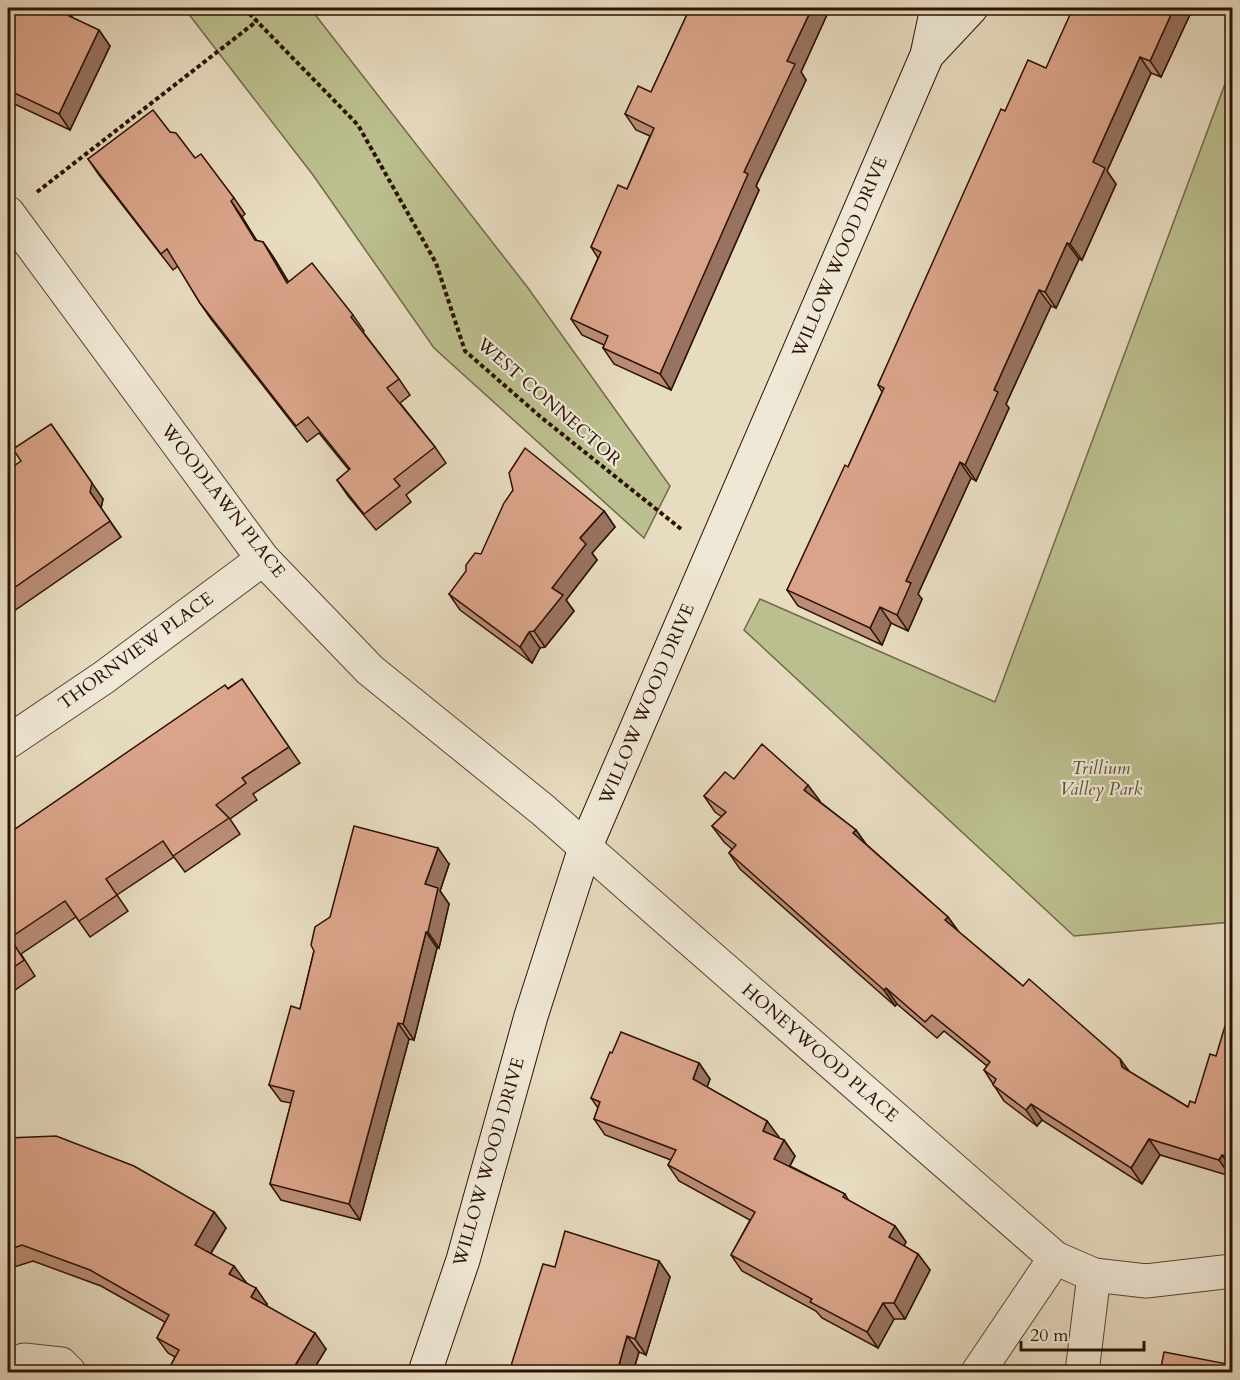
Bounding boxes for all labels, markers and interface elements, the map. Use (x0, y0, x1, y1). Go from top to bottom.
street label: WILLOW WOOD DRIVE (786, 153, 894, 362)
street label: WEST CONNECTOR (471, 331, 627, 472)
street label: WOODLAWN PLACE (154, 418, 291, 583)
street label: THORNVIEW PLACE (53, 586, 219, 716)
street label: WILLOW WOOD DRIVE (593, 600, 701, 809)
park label: Trillium Valley Park (1060, 756, 1142, 802)
street label: HONEYWOOD PLACE (736, 978, 904, 1128)
street label: WILLOW WOOD DRIVE (447, 1055, 531, 1270)
scale bar (1021, 1314, 1144, 1352)
text: 20 m (1030, 1323, 1069, 1348)

